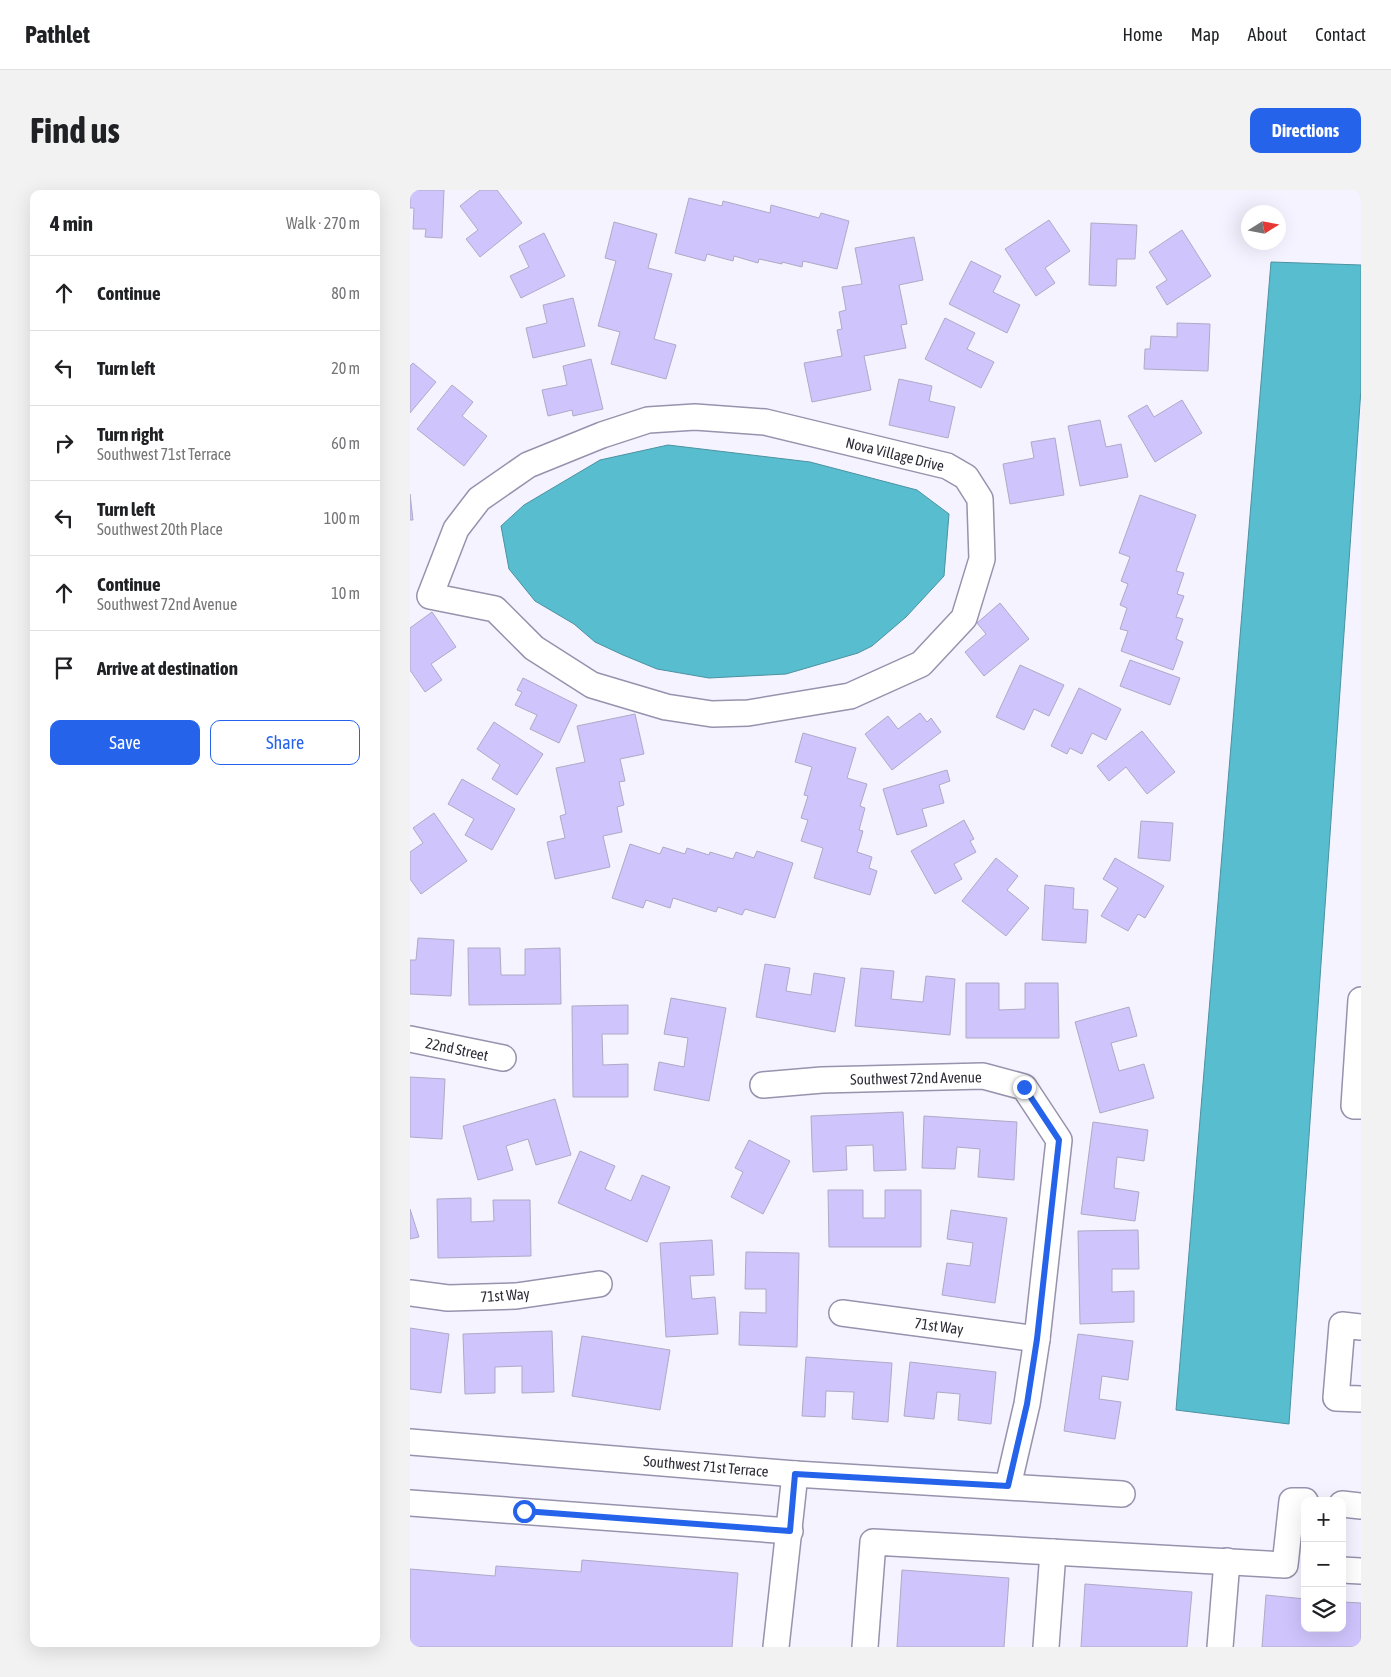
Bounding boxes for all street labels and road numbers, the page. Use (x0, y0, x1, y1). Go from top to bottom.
street label: Nova Village Drive (844, 434, 946, 474)
street label: 22nd Street (424, 1034, 490, 1064)
street label: Southwest 72nd Avenue (850, 1068, 982, 1088)
street label: 71st Way (480, 1285, 530, 1305)
street label: 71st Way (913, 1314, 965, 1338)
street label: Southwest 71st Terrace (643, 1452, 769, 1480)

